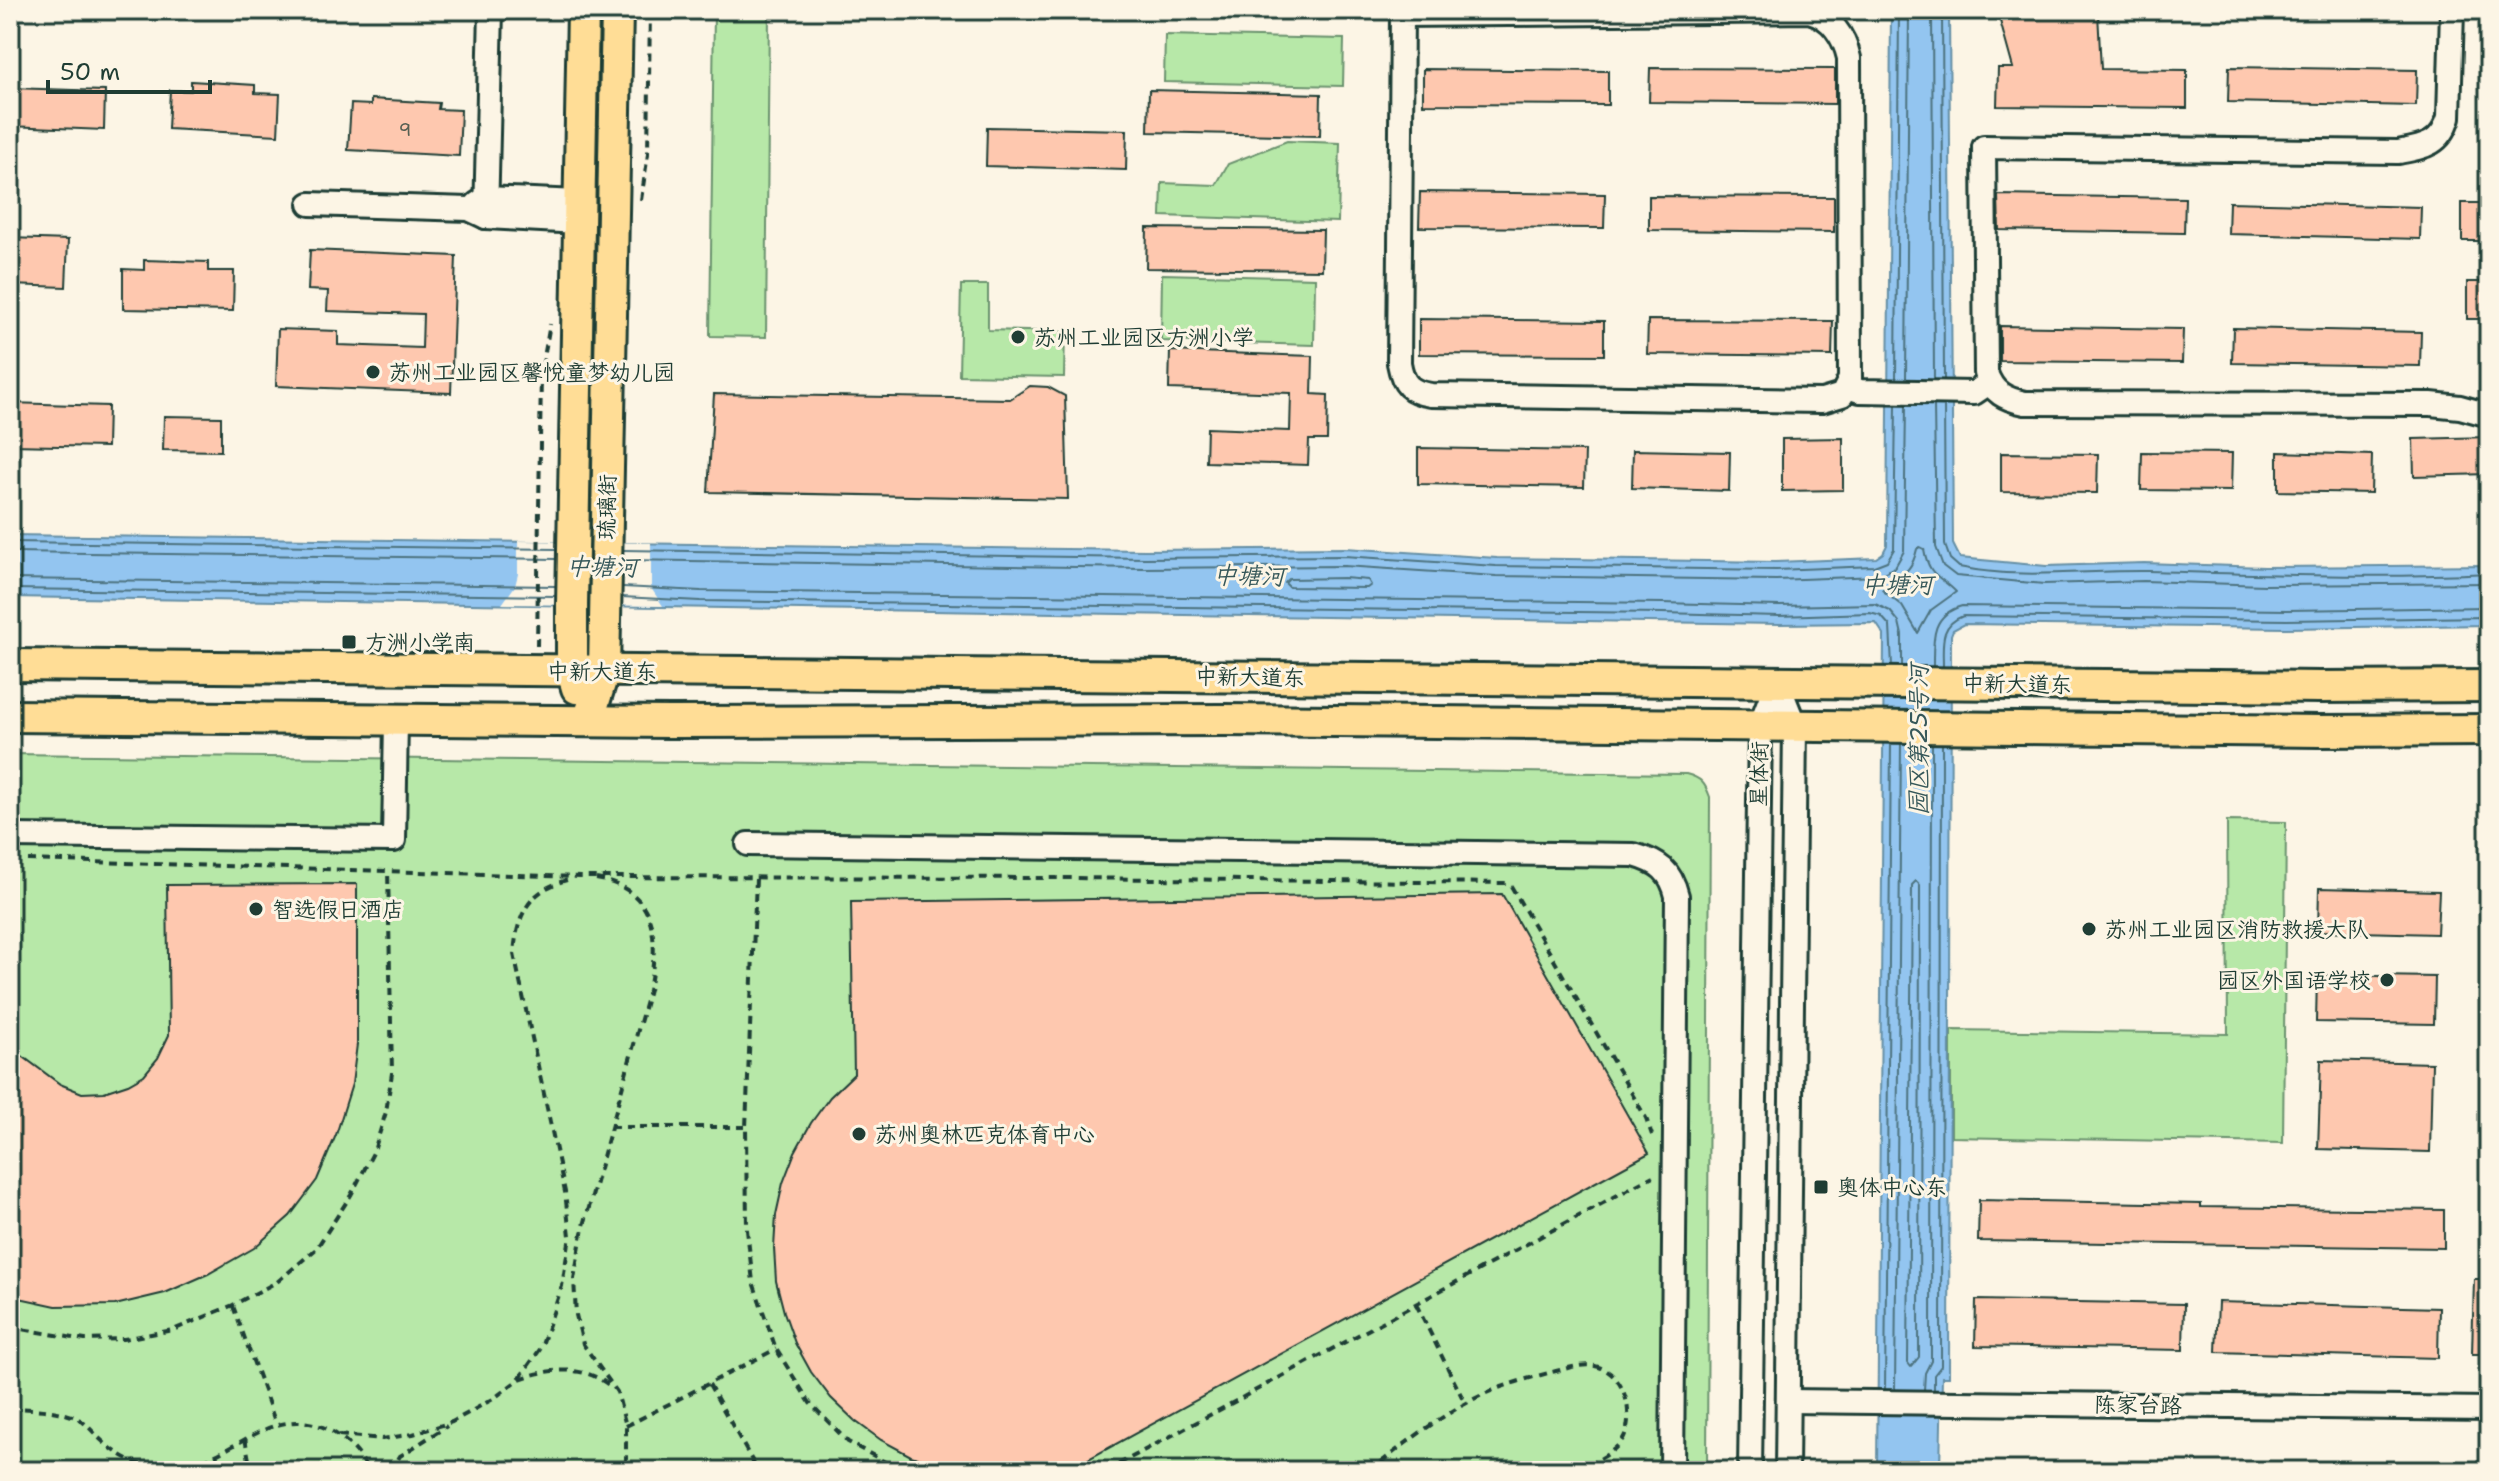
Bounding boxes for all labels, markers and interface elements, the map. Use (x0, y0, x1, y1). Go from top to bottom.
scale bar (48, 44, 210, 94)
text: 50 m (60, 56, 120, 88)
house number: 9 (399, 118, 411, 142)
place label: 苏州工业园区方洲小学 (1034, 323, 1254, 352)
marker: 苏州工业园区方洲小学 (1009, 328, 1027, 346)
place label: 苏州工业园区馨悦童梦幼儿园 (389, 358, 675, 387)
marker: 苏州工业园区馨悦童梦幼儿园 (364, 363, 382, 381)
street label: 琉璃街 (592, 474, 622, 540)
water label: 中塘河 (566, 550, 642, 584)
water label: 中塘河 (1213, 559, 1289, 593)
water label: 中塘河 (1861, 569, 1937, 601)
place label: 方洲小学南 (365, 628, 475, 657)
marker: 方洲小学南 (340, 633, 358, 651)
street label: 中新大道东 (547, 657, 657, 686)
water label: 园区第25号河 (1903, 660, 1935, 816)
street label: 中新大道东 (1195, 662, 1305, 692)
street label: 中新大道东 (1962, 669, 2072, 699)
street label: 星体街 (1744, 741, 1774, 807)
place label: 智选假日酒店 (272, 895, 404, 924)
marker: 智选假日酒店 (247, 900, 265, 918)
place label: 苏州工业园区消防救援大队 (2105, 915, 2369, 944)
marker: 苏州工业园区消防救援大队 (2080, 920, 2098, 938)
place label: 园区外国语学校 (2217, 966, 2371, 995)
marker: 园区外国语学校 (2378, 971, 2396, 989)
place label: 苏州奥林匹克体育中心 (875, 1120, 1095, 1149)
marker: 苏州奥林匹克体育中心 (850, 1125, 868, 1143)
place label: 奥体中心东 (1837, 1173, 1947, 1202)
marker: 奥体中心东 (1812, 1178, 1830, 1196)
street label: 陈家台路 (2094, 1390, 2182, 1420)

